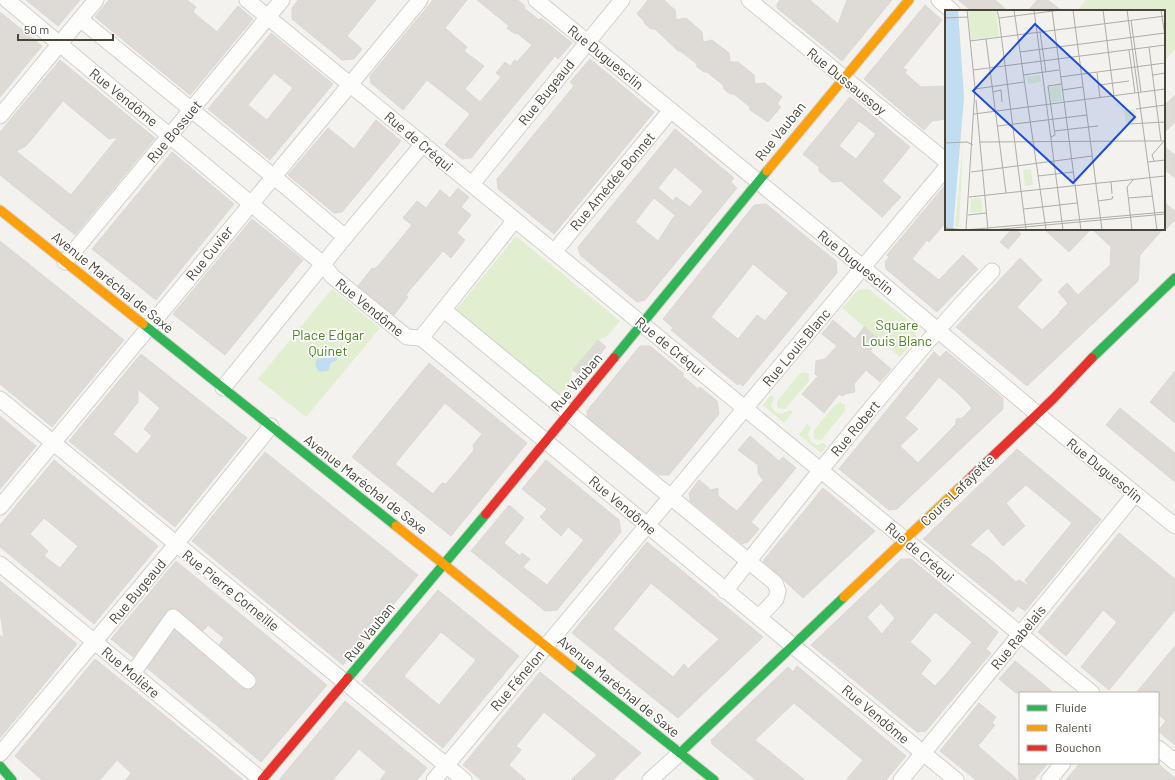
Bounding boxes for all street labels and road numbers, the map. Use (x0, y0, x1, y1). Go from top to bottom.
street label: Rue Duguesclin (565, 21, 647, 93)
street label: Rue Dussaussoy (804, 44, 891, 119)
street label: Rue Bugeaud (514, 56, 578, 128)
street label: Rue Vendôme (86, 64, 162, 130)
street label: Rue Bossuet (143, 96, 205, 166)
street label: Rue Vauban (751, 98, 809, 164)
street label: Rue de Créqui (381, 107, 457, 175)
street label: Rue Amédée Bonnet (566, 128, 658, 234)
street label: Rue Cuvier (182, 222, 236, 284)
street label: Rue Duguesclin (815, 226, 897, 298)
street label: Avenue Maréchal de Saxe (49, 228, 177, 336)
street label: Rue Vendôme (332, 274, 408, 340)
street label: Rue Louis Blanc (759, 305, 833, 389)
street label: Rue de Créqui (632, 313, 708, 379)
street label: Rue Vauban (547, 349, 605, 415)
street label: Rue Robert (827, 397, 883, 459)
street label: Avenue Maréchal de Saxe (301, 431, 431, 537)
street label: Rue Duguesclin (1064, 434, 1146, 506)
street label: Cours Lafayette (917, 451, 997, 529)
street label: Rue Vendôme (586, 472, 660, 538)
street label: Rue de Créqui (882, 518, 958, 586)
street label: Rue Pierre Corneille (179, 546, 283, 634)
street label: Rue Bugeaud (105, 555, 169, 627)
street label: Rue Vauban (340, 599, 398, 665)
street label: Rue Rabelais (987, 601, 1049, 673)
street label: Avenue Maréchal de Saxe (555, 632, 683, 740)
street label: Rue Molière (98, 643, 164, 701)
street label: Rue Fénelon (487, 646, 547, 714)
street label: Rue Vendôme (839, 681, 913, 747)

